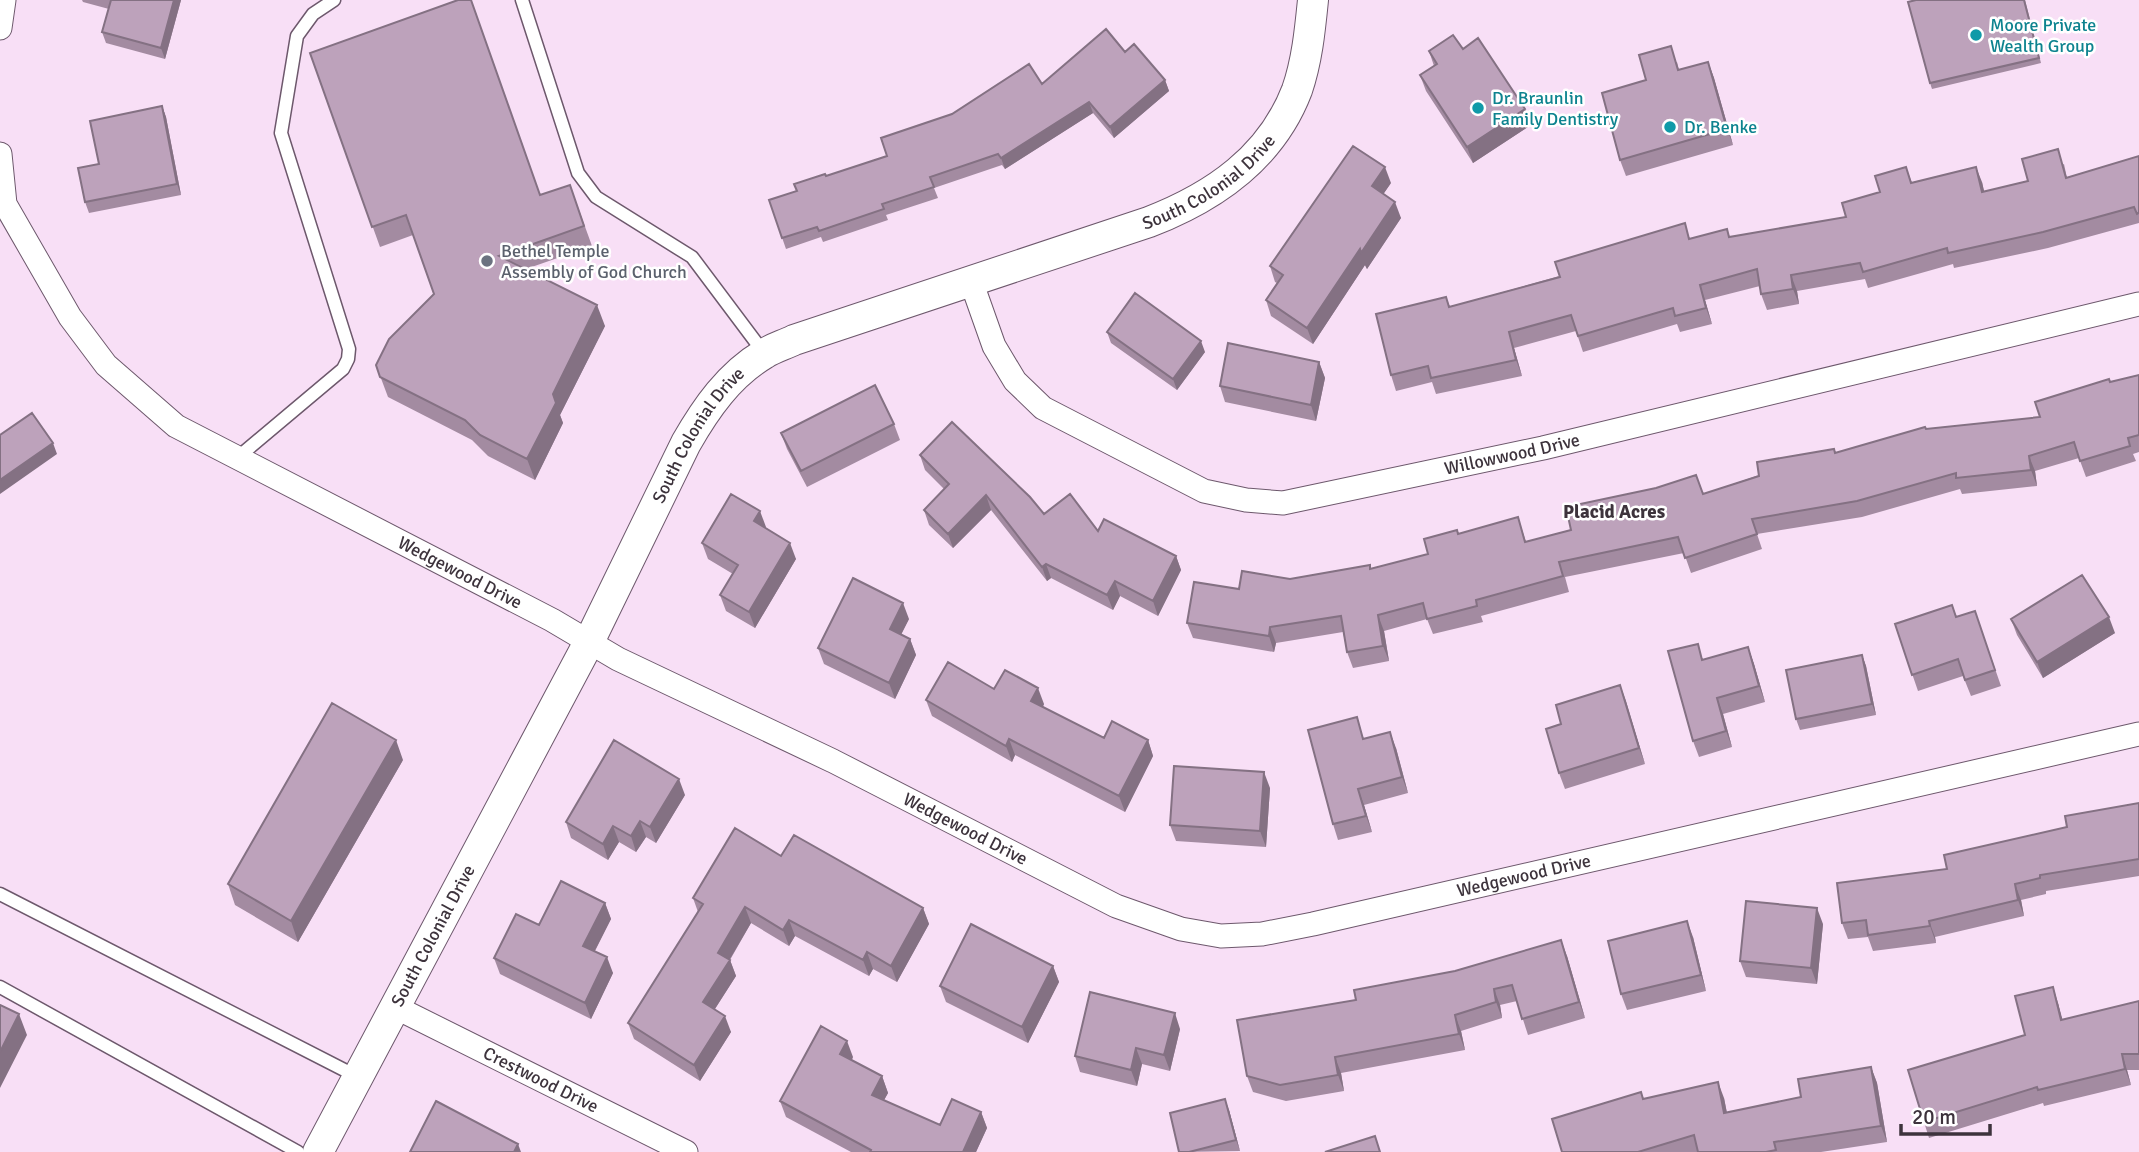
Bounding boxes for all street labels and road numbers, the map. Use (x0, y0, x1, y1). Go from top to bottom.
street label: South Colonial Drive (1139, 130, 1280, 234)
street label: South Colonial Drive (647, 362, 749, 507)
street label: Willowwood Drive (1442, 429, 1582, 480)
street label: Wedgewood Drive (394, 531, 526, 614)
street label: Wedgewood Drive (900, 788, 1031, 870)
street label: Wedgewood Drive (1455, 849, 1593, 902)
street label: South Colonial Drive (386, 861, 480, 1010)
street label: Crestwood Drive (480, 1042, 602, 1118)

